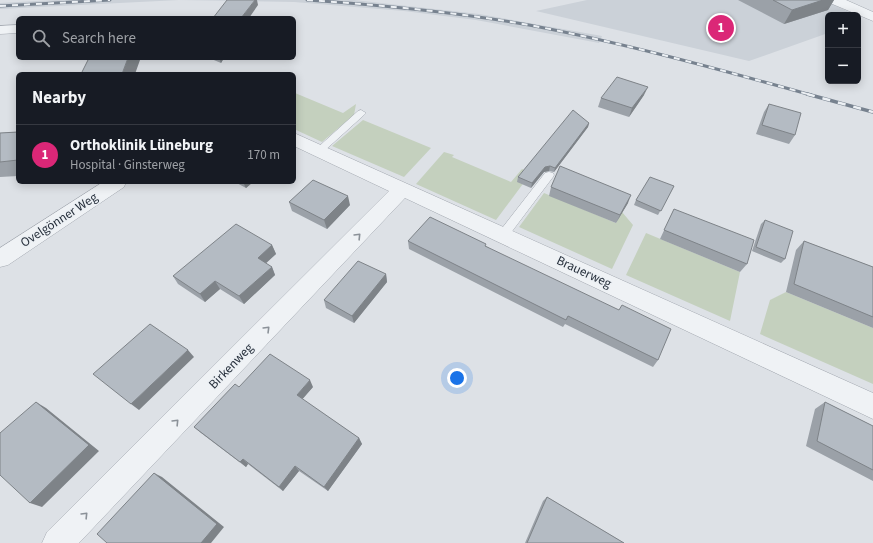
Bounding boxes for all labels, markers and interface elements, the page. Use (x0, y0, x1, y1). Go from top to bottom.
map controls (825, 12, 861, 84)
button: + (825, 12, 861, 48)
pin: 1 (708, 13, 734, 43)
search box (16, 16, 296, 60)
icon: search (30, 27, 52, 49)
text: Search here (62, 28, 136, 49)
button: − (825, 48, 861, 84)
text: Nearby (32, 86, 86, 110)
text: Orthoklinik Lüneburg (70, 135, 213, 156)
text: 1 (42, 146, 48, 164)
text: 170 m (247, 146, 280, 164)
text: Hospital · Ginsterweg (70, 156, 185, 174)
street label: Ovelgönner Weg (17, 188, 101, 252)
one-way arrow (353, 233, 361, 241)
street label: Brauerweg (554, 251, 615, 293)
one-way arrow (262, 326, 270, 334)
street label: Birkenweg (205, 339, 258, 393)
your location (447, 368, 467, 388)
one-way arrow (171, 419, 179, 427)
one-way arrow (80, 512, 88, 520)

